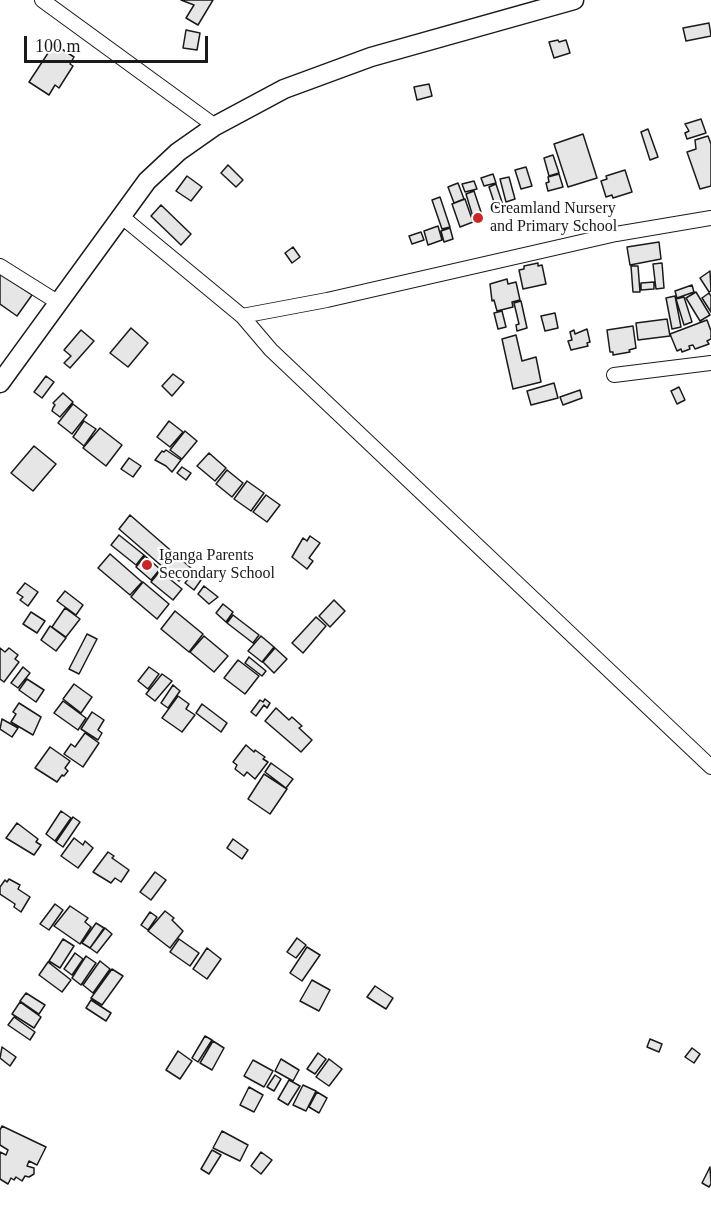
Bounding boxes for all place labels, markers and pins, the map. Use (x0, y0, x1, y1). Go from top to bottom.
place label: Creamland Nursery and Primary School (490, 199, 617, 237)
marker: Creamland Nursery and Primary School (471, 211, 485, 225)
place label: Iganga Parents Secondary School (159, 546, 275, 584)
marker: Iganga Parents Secondary School (140, 558, 154, 572)

